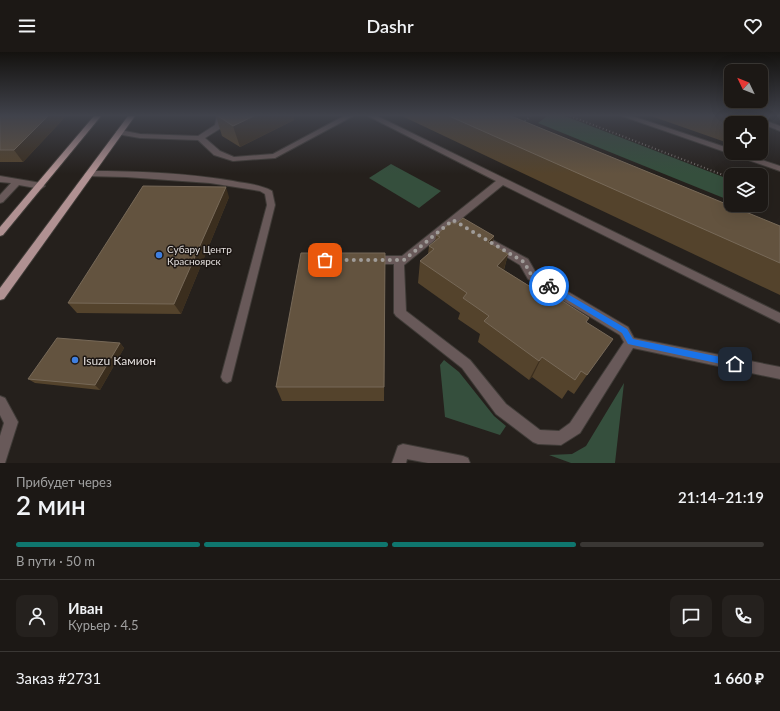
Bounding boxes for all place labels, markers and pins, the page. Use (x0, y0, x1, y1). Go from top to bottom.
place label: Субару Центр Красноярск (167, 243, 232, 267)
pin (308, 243, 342, 277)
marker: Субару Центр Красноярск (154, 250, 164, 260)
pin (718, 347, 752, 381)
place label: Isuzu Камион (83, 353, 156, 368)
marker: Isuzu Камион (70, 355, 80, 365)

